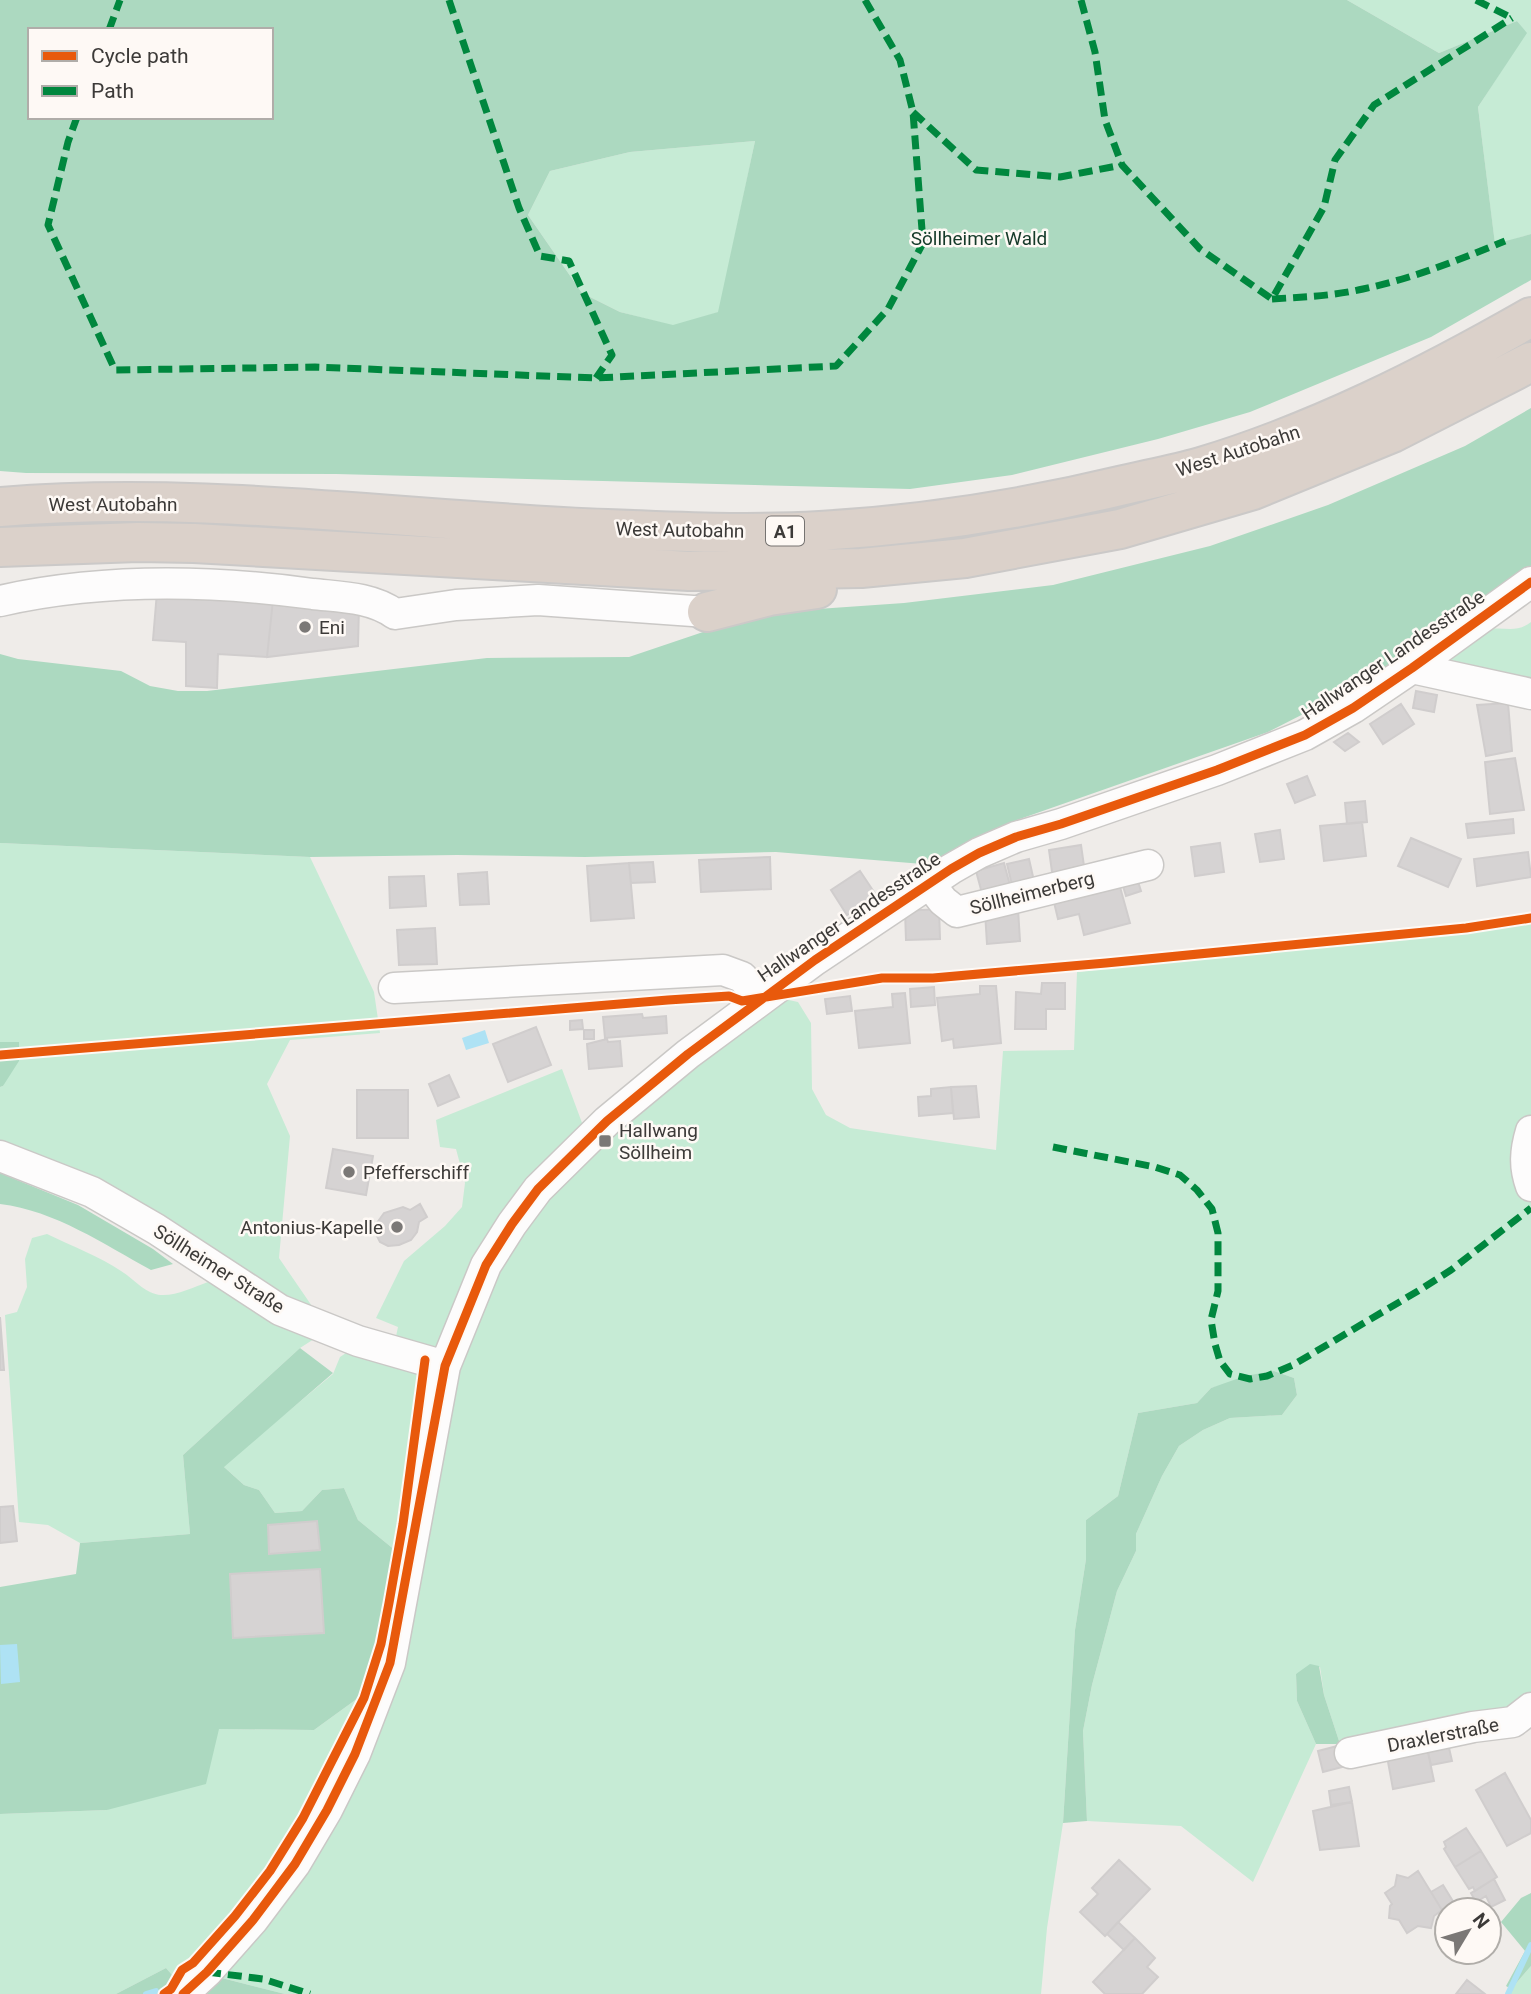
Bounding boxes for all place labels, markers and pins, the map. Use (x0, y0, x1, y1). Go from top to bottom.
place label: Eni (319, 616, 345, 639)
marker: Eni (297, 619, 313, 635)
place label: Hallwang Söllheim (619, 1119, 698, 1164)
marker: Hallwang Söllheim (597, 1133, 613, 1149)
place label: Pfefferschiff (363, 1161, 469, 1184)
marker: Pfefferschiff (341, 1164, 357, 1180)
place label: Antonius-Kapelle (240, 1216, 383, 1239)
marker: Antonius-Kapelle (389, 1219, 405, 1235)

